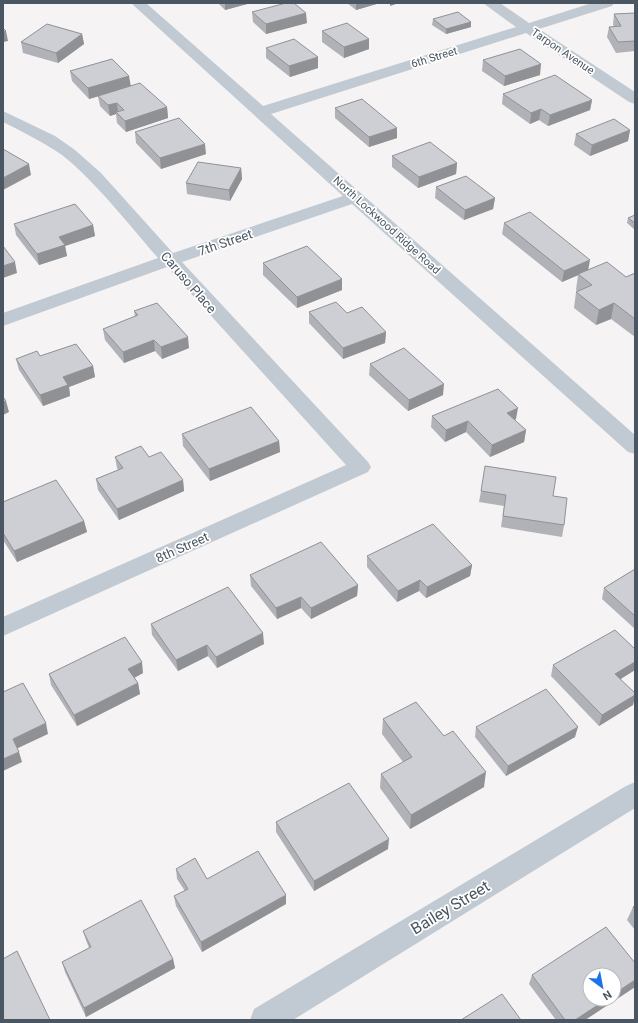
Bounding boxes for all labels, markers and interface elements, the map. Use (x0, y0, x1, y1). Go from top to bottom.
street label: Tarpon Avenue (529, 26, 597, 77)
street label: 6th Street (409, 44, 459, 71)
street label: North Lockwood Ridge Road (331, 174, 443, 277)
street label: 7th Street (196, 226, 254, 259)
street label: Caruso Place (158, 249, 219, 316)
street label: 8th Street (153, 529, 211, 566)
street label: Bailey Street (407, 876, 493, 938)
north arrow (582, 967, 622, 1007)
text: N (600, 987, 614, 1003)

